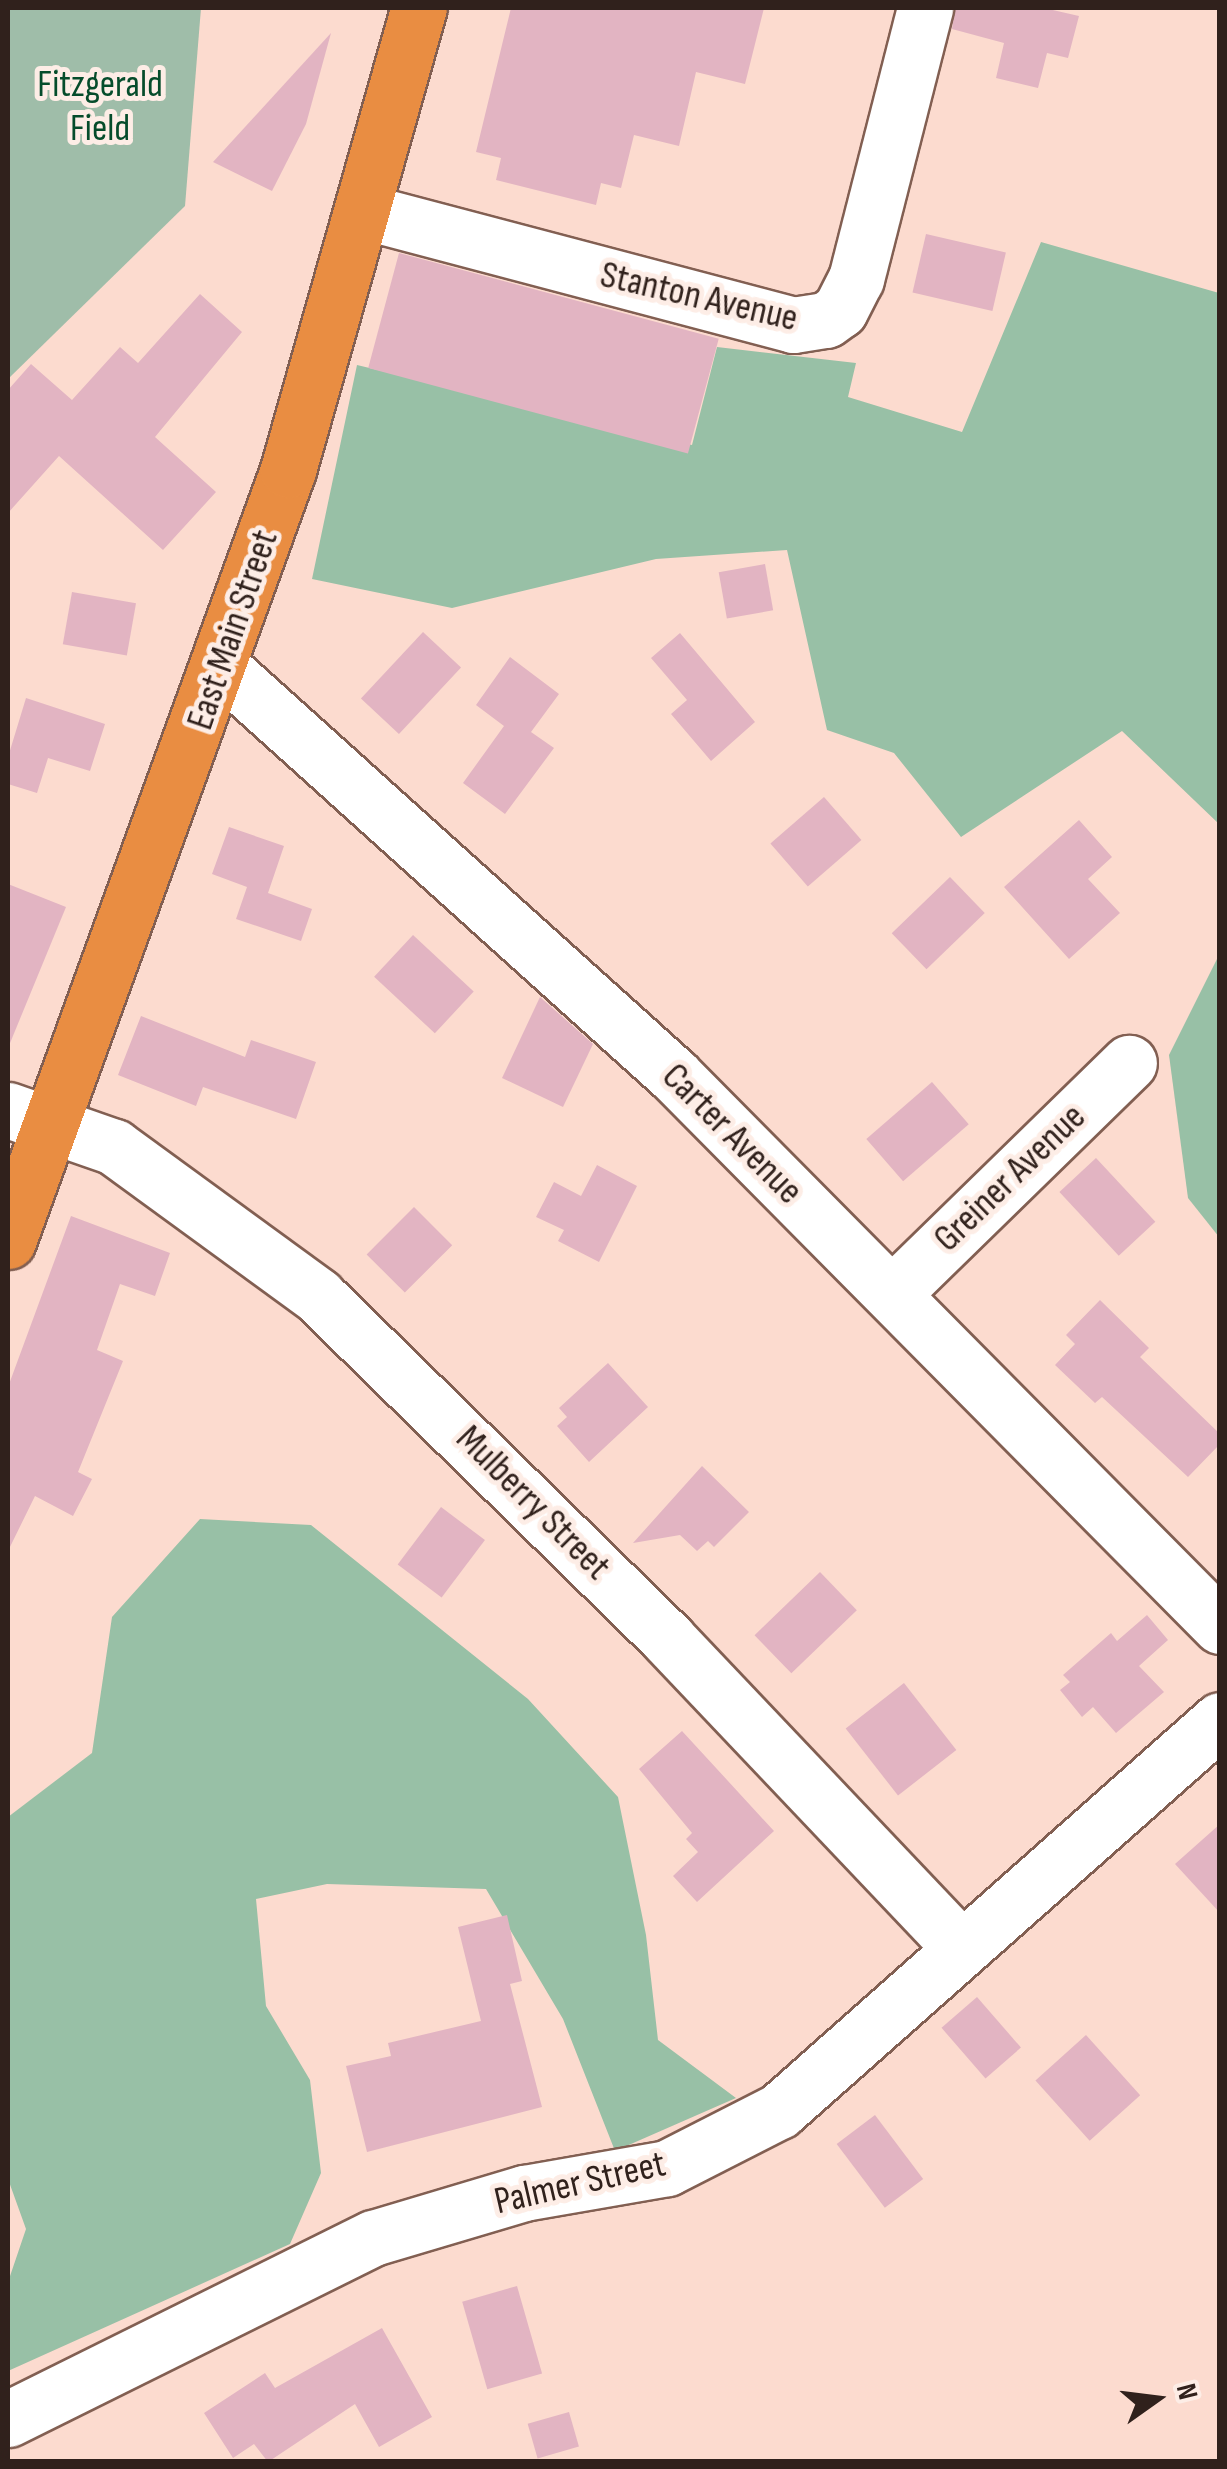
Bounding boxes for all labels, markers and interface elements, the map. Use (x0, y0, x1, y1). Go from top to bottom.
park label: Fitzgerald Field (37, 62, 163, 152)
street label: Stanton Avenue (596, 252, 802, 342)
street label: East Main Street (178, 524, 288, 736)
street label: Carter Avenue (652, 1054, 812, 1214)
street label: Greiner Avenue (925, 1095, 1095, 1261)
street label: Mulberry Street (446, 1416, 620, 1590)
street label: Palmer Street (490, 2141, 670, 2225)
north arrow (1107, 2349, 1207, 2449)
text: N (1169, 2380, 1204, 2403)

